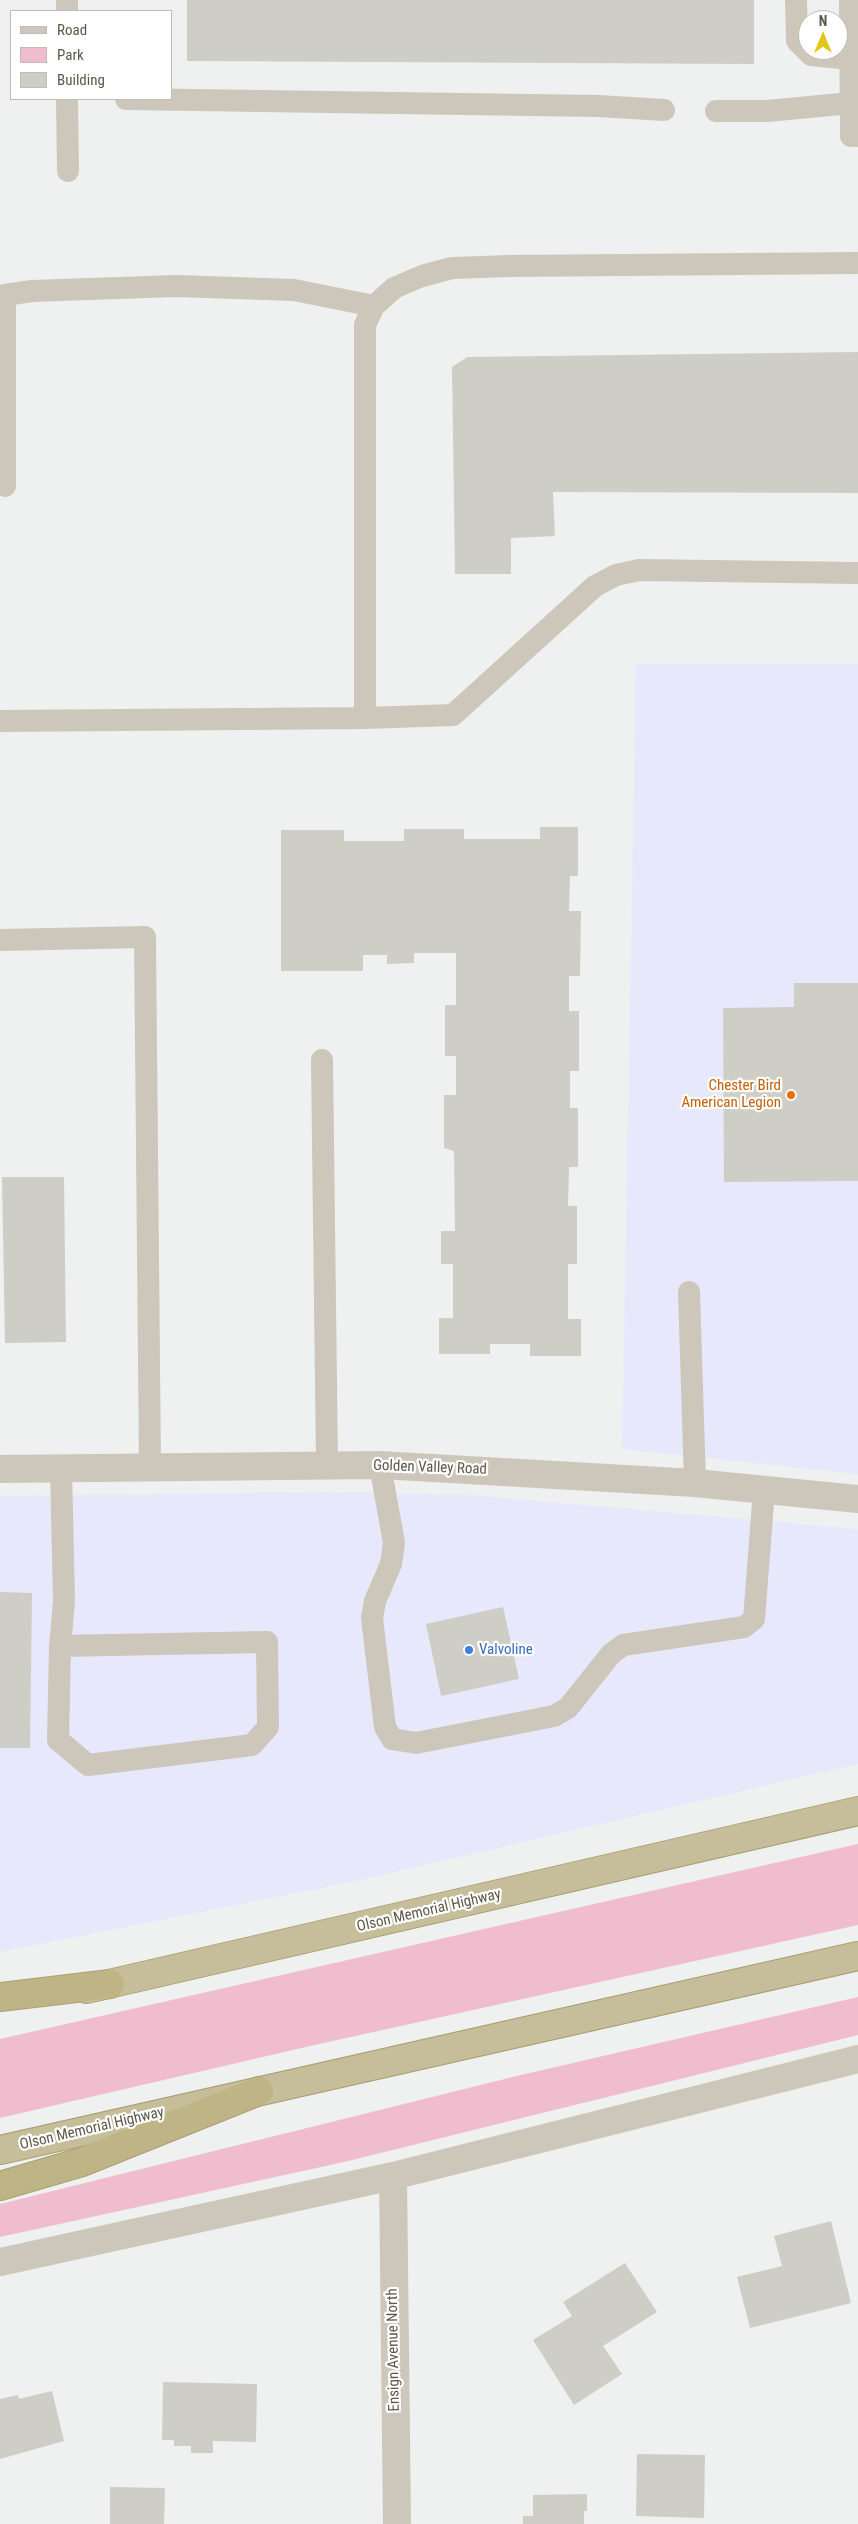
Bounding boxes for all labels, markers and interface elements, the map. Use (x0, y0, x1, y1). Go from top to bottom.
legend (10, 10, 172, 100)
north arrow (798, 10, 848, 60)
text: N (819, 13, 827, 29)
text: Road (57, 21, 87, 39)
text: Park (57, 46, 84, 64)
text: Building (57, 71, 105, 89)
place label: Chester Bird American Legion (681, 1077, 781, 1112)
marker: Chester Bird American Legion (785, 1089, 797, 1101)
street label: Golden Valley Road (373, 1457, 487, 1479)
place label: Valvoline (479, 1641, 533, 1659)
marker: Valvoline (463, 1644, 475, 1656)
street label: Olson Memorial Highway (355, 1886, 503, 1936)
street label: Olson Memorial Highway (18, 2104, 166, 2154)
street label: Ensign Avenue North (384, 2288, 404, 2412)

